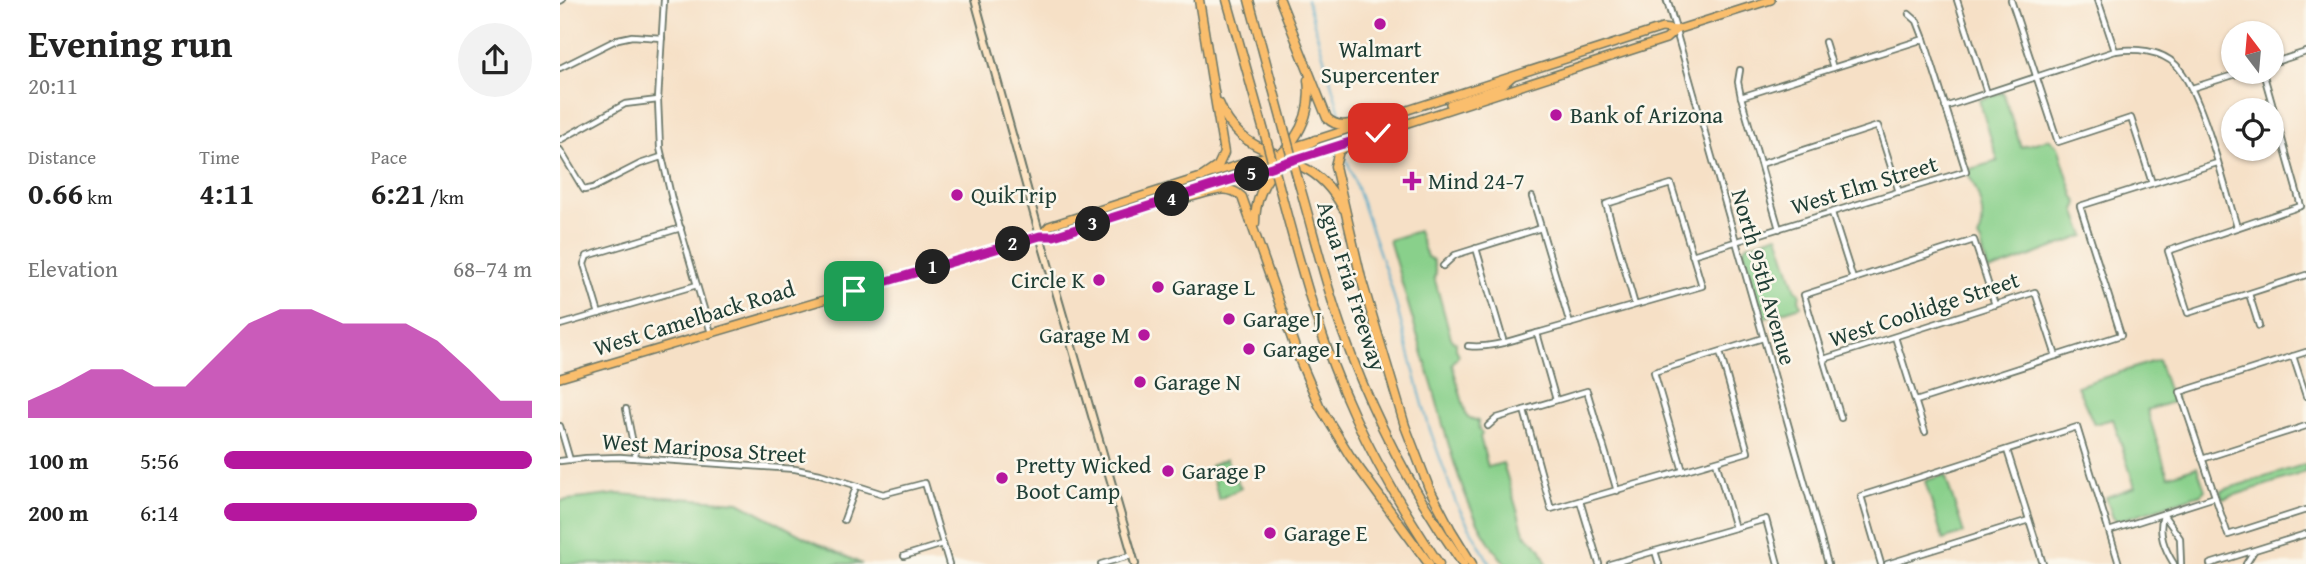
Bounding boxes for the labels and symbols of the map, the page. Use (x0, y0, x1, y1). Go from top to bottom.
marker: Walmart Supercenter (1372, 16, 1388, 32)
north arrow (2221, 21, 2284, 84)
place label: Walmart Supercenter (1321, 32, 1440, 91)
place label: Bank of Arizona (1570, 98, 1723, 131)
pin (1348, 103, 1408, 163)
marker: Bank of Arizona (1548, 107, 1564, 123)
street label: West Elm Street (1786, 147, 1941, 223)
pin: 5 (1234, 156, 1270, 192)
place label: Mind 24-7 (1428, 164, 1525, 197)
marker: Mind 24-7 (1402, 171, 1422, 191)
place label: QuikTrip (971, 178, 1057, 211)
pin: 4 (1154, 182, 1190, 216)
street label: North 95th Avenue (1724, 185, 1805, 369)
marker: QuikTrip (949, 187, 965, 203)
street label: Agua Fria Freeway (1309, 197, 1396, 376)
pin: 3 (1076, 206, 1110, 242)
pin: 2 (995, 226, 1030, 262)
pin: 1 (916, 250, 950, 284)
pin (824, 261, 884, 321)
street label: West Coolidge Street (1824, 262, 2023, 355)
place label: Circle K (1011, 263, 1085, 296)
place label: Garage L (1172, 270, 1255, 303)
street label: West Camelback Road (589, 271, 799, 364)
marker: Circle K (1091, 272, 1107, 288)
marker: Garage L (1150, 279, 1166, 295)
place label: Garage J (1243, 302, 1322, 335)
marker: Garage J (1221, 311, 1237, 327)
place label: Garage M (1039, 318, 1130, 351)
marker: Garage M (1136, 327, 1152, 343)
place label: Garage I (1263, 332, 1342, 365)
marker: Garage I (1241, 341, 1257, 357)
place label: Garage N (1154, 365, 1241, 398)
marker: Garage N (1132, 374, 1148, 390)
street label: West Mariposa Street (601, 424, 807, 471)
place label: Pretty Wicked Boot Camp (1016, 448, 1152, 507)
place label: Garage P (1182, 454, 1266, 487)
marker: Garage P (1160, 463, 1176, 479)
marker: Pretty Wicked Boot Camp (994, 470, 1010, 486)
place label: Garage E (1284, 516, 1368, 549)
marker: Garage E (1262, 525, 1278, 541)

